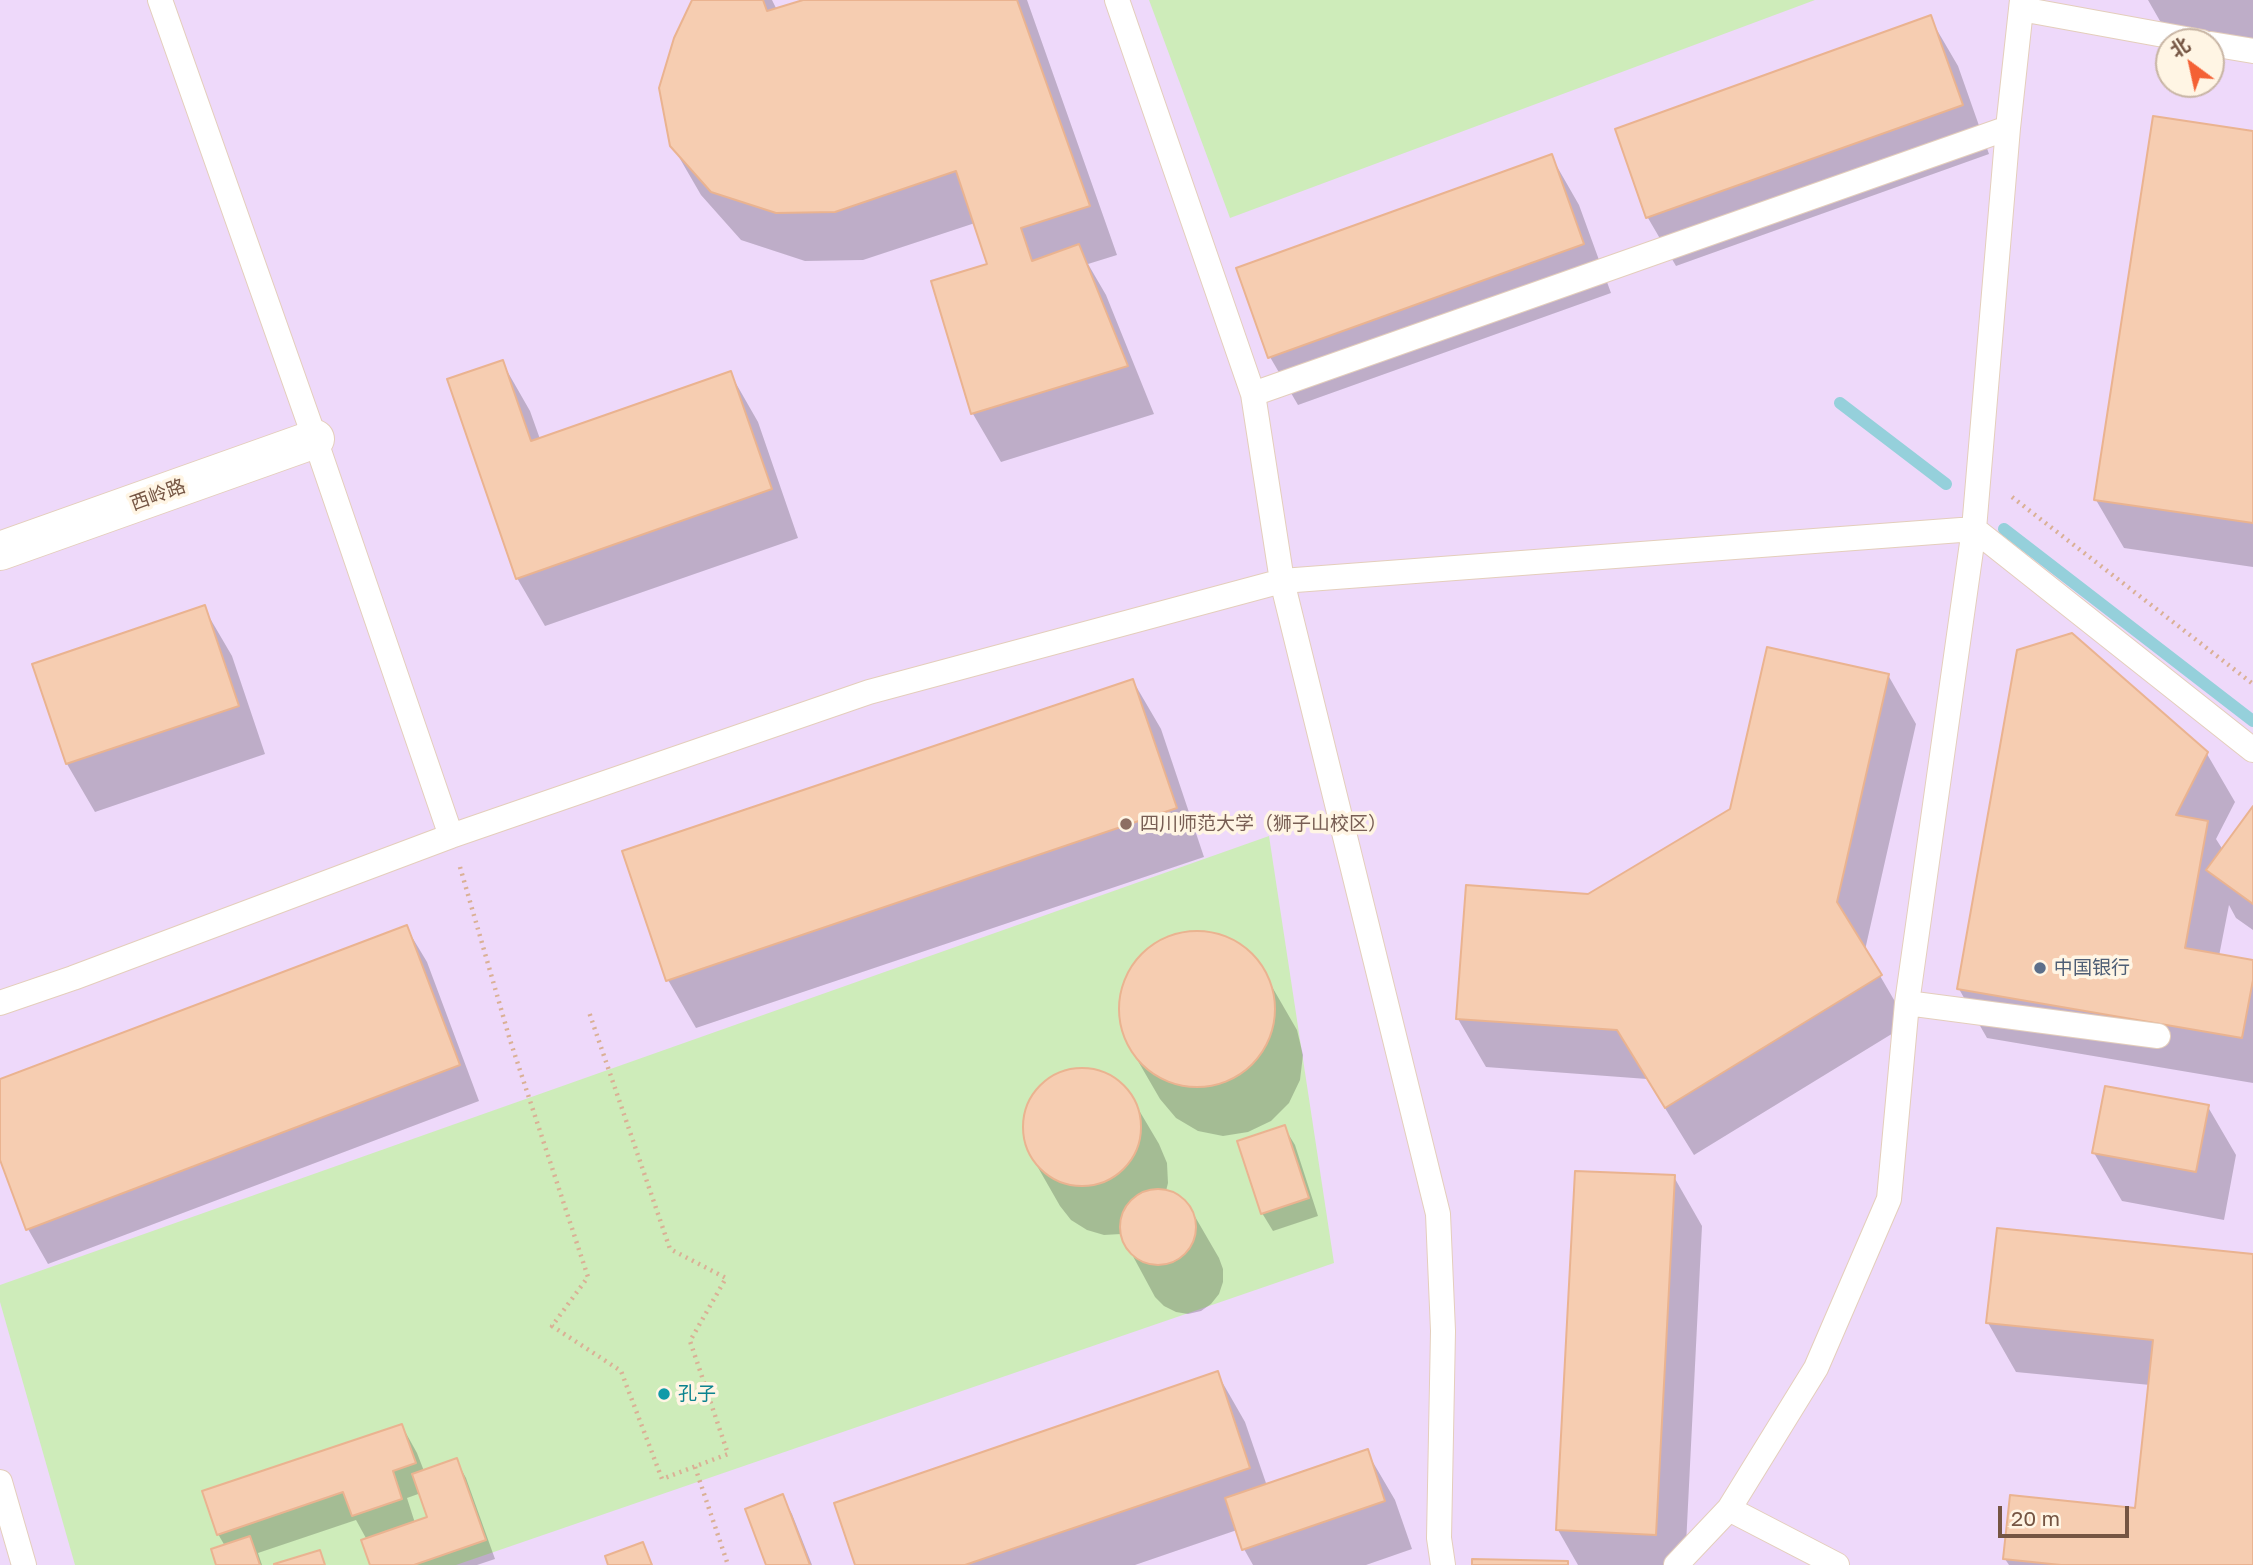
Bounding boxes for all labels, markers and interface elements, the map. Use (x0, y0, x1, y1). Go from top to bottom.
north arrow (2155, 28, 2225, 98)
text: 北 (2165, 32, 2194, 61)
street label: 西岭路 (127, 475, 189, 515)
place label: 四川师范大学（狮子山校区） (1140, 813, 1387, 835)
marker: 四川师范大学（狮子山校区） (1118, 816, 1134, 832)
place label: 中国银行 (2054, 957, 2130, 979)
marker: 中国银行 (2032, 960, 2048, 976)
place label: 孔子 (678, 1383, 716, 1405)
marker: 孔子 (656, 1386, 672, 1402)
scale bar (2001, 1492, 2132, 1536)
text: 20 m (2011, 1505, 2060, 1531)

